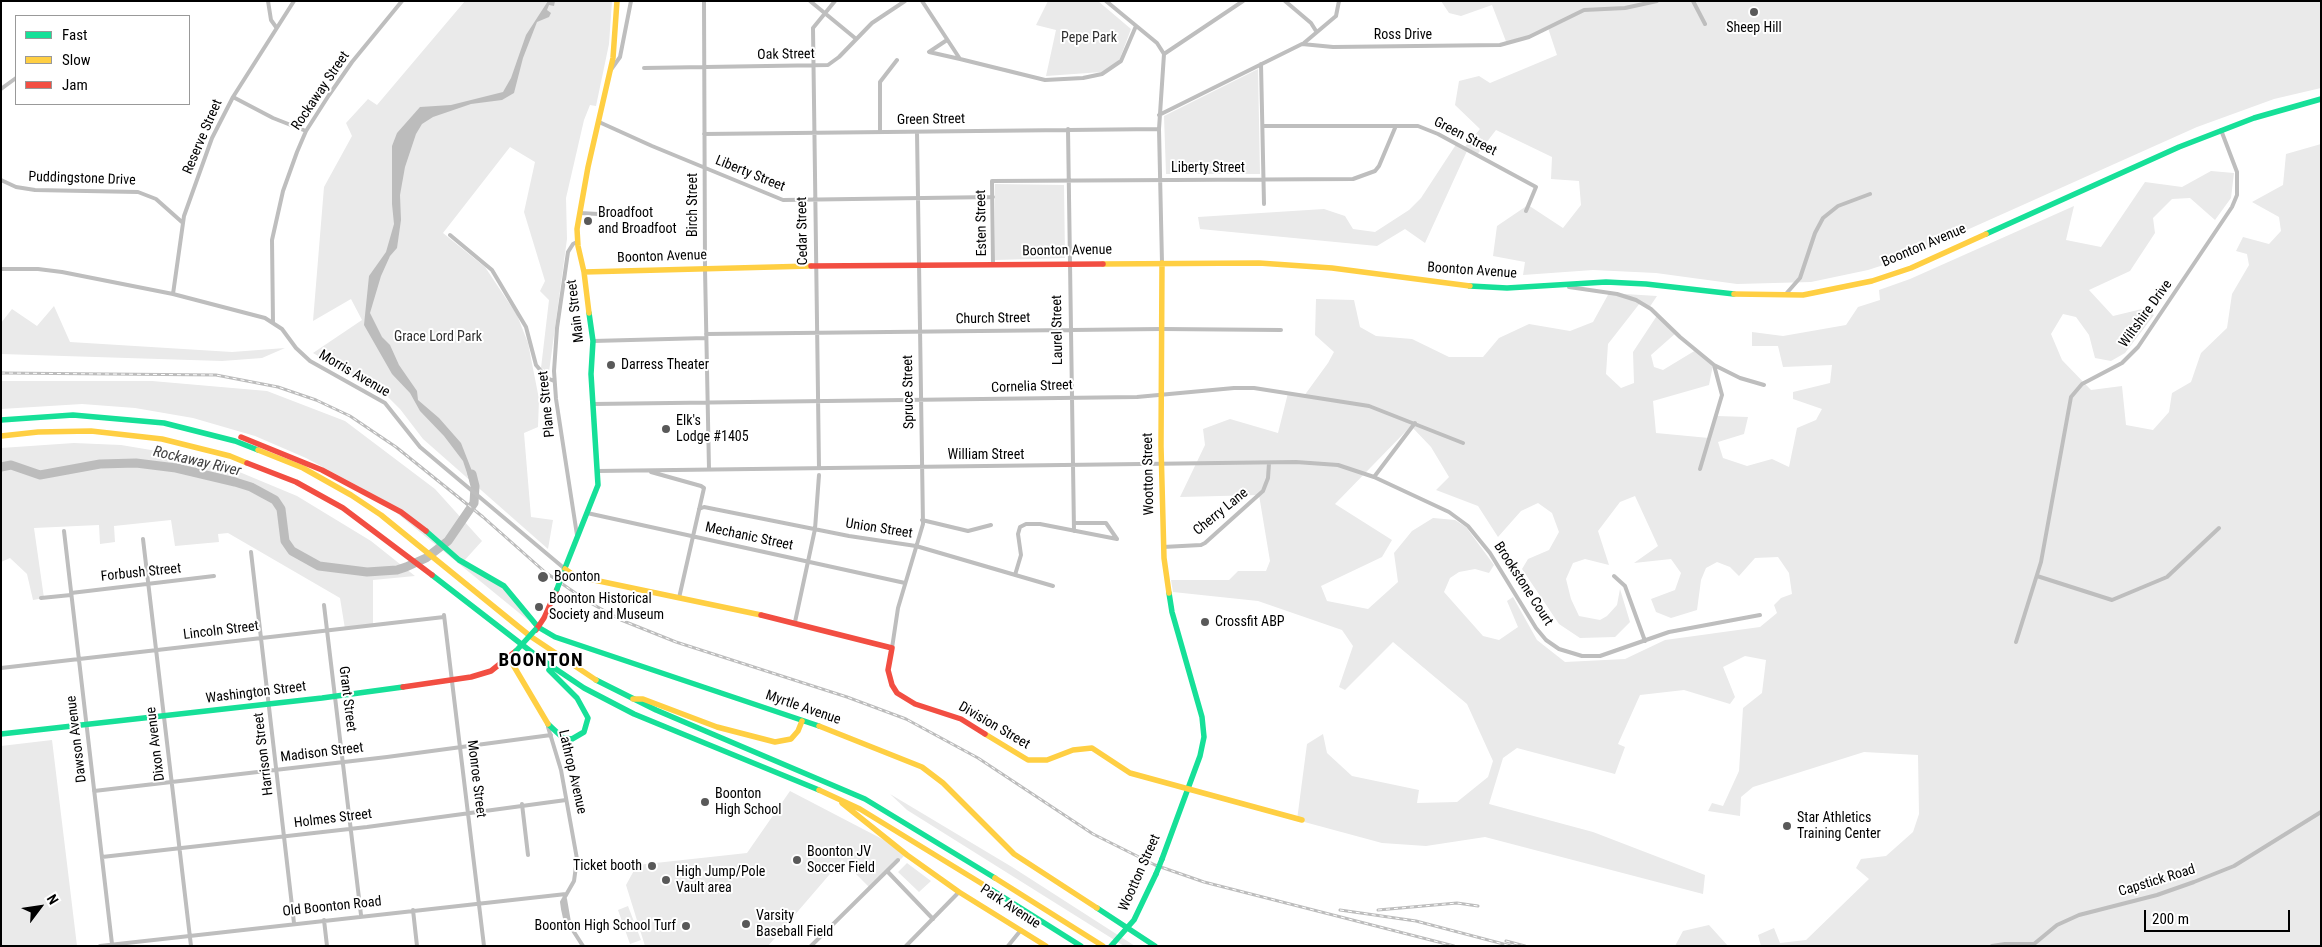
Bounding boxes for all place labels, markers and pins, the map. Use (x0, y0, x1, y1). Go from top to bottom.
marker: Sheep Hill (1748, 6, 1760, 18)
place label: Sheep Hill (1726, 20, 1782, 36)
place label: Broadfoot and Broadfoot (598, 205, 677, 238)
marker: Broadfoot and Broadfoot (582, 215, 594, 227)
place label: Darress Theater (621, 357, 709, 373)
marker: Darress Theater (605, 359, 617, 371)
place label: Elk's Lodge #1405 (676, 413, 749, 446)
marker: Elk's Lodge #1405 (660, 423, 672, 435)
place label: Boonton (554, 569, 600, 585)
marker: Boonton (536, 570, 550, 584)
place label: Boonton Historical Society and Museum (549, 591, 664, 624)
marker: Boonton Historical Society and Museum (533, 601, 545, 613)
place label: Crossfit ABP (1215, 614, 1285, 630)
marker: Crossfit ABP (1199, 616, 1211, 628)
place label: Boonton High School (715, 786, 782, 819)
marker: Boonton High School (699, 796, 711, 808)
place label: Star Athletics Training Center (1797, 810, 1881, 842)
marker: Star Athletics Training Center (1781, 820, 1793, 832)
place label: Boonton JV Soccer Field (807, 844, 875, 876)
marker: Boonton JV Soccer Field (791, 854, 803, 866)
place label: Ticket booth (573, 858, 642, 874)
marker: Ticket booth (646, 860, 658, 872)
place label: High Jump/Pole Vault area (676, 864, 765, 896)
marker: High Jump/Pole Vault area (660, 874, 672, 886)
place label: Varsity Baseball Field (756, 908, 833, 940)
place label: Boonton High School Turf (535, 918, 676, 934)
marker: Varsity Baseball Field (740, 918, 752, 930)
marker: Boonton High School Turf (680, 920, 692, 932)

